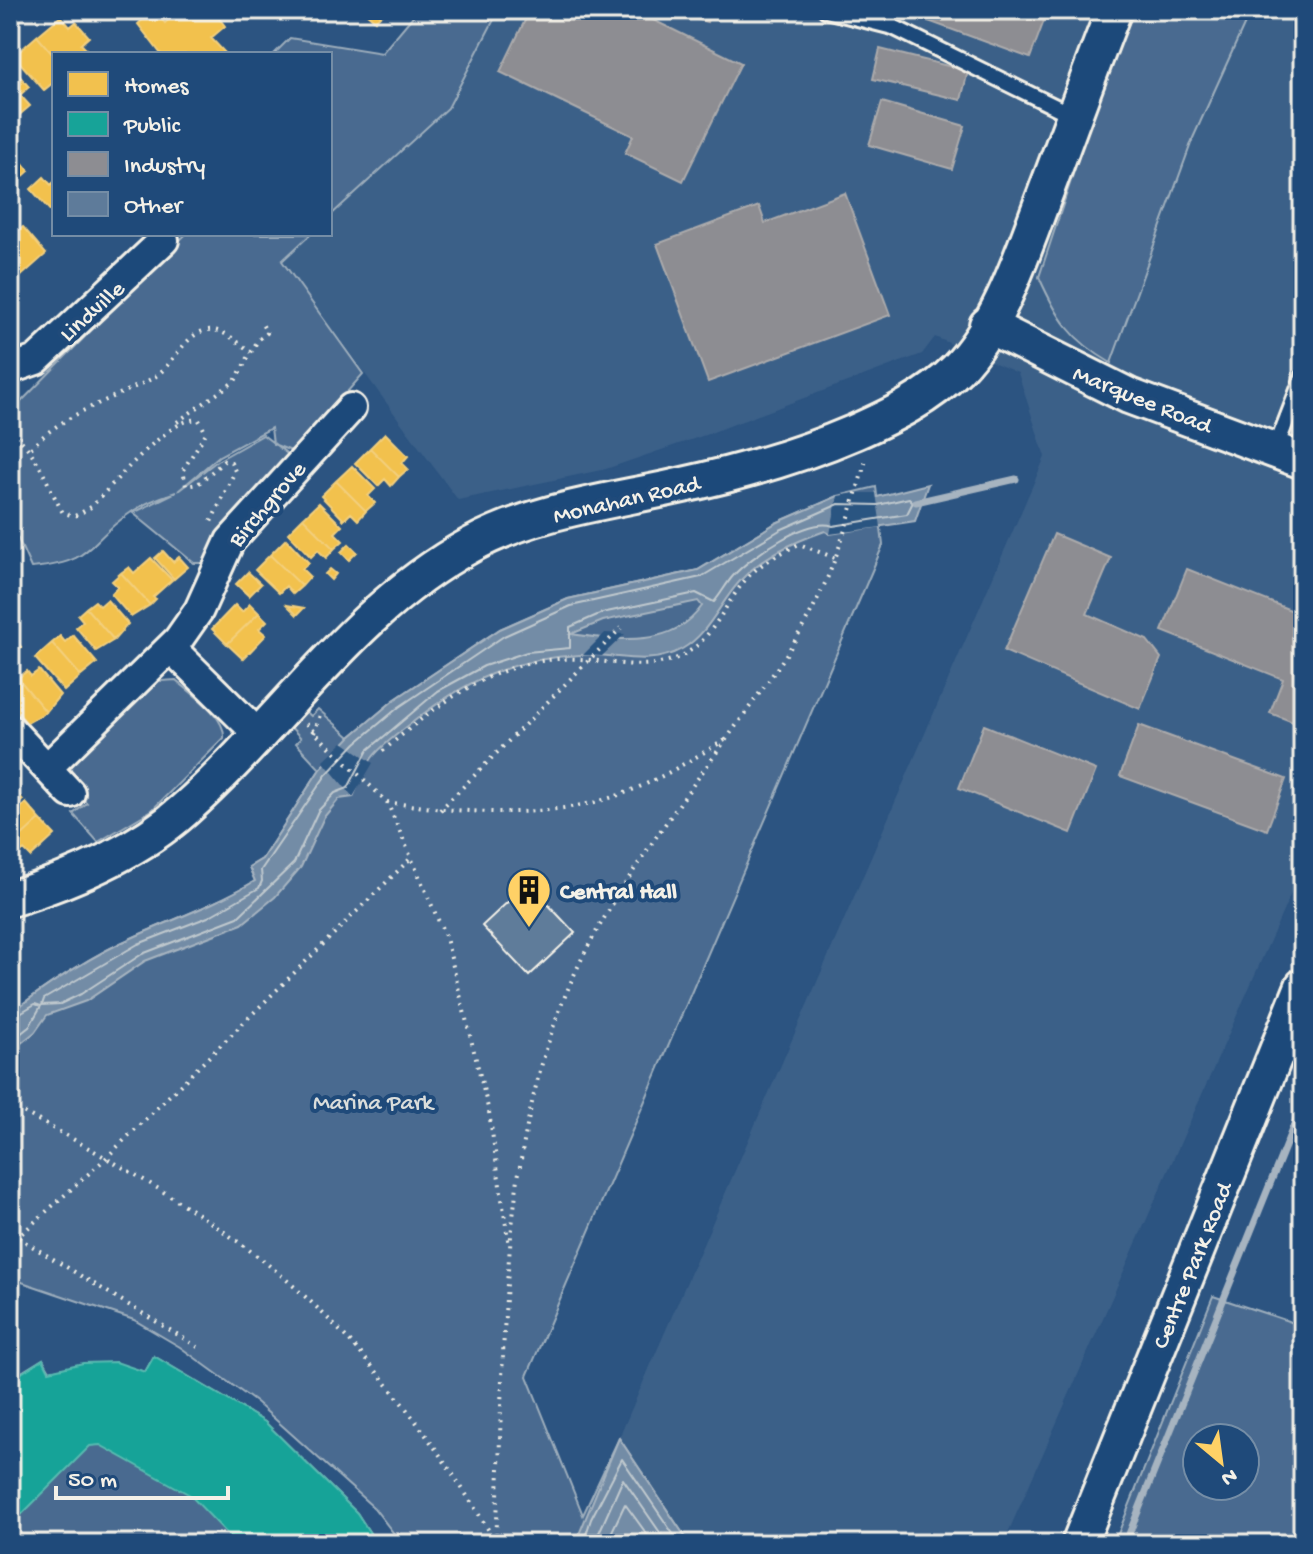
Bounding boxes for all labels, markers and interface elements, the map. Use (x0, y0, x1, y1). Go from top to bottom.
legend (52, 52, 332, 236)
text: Homes (124, 73, 190, 102)
text: Public (123, 113, 181, 142)
text: Industry (124, 153, 206, 182)
text: Other (124, 193, 185, 222)
street label: Lindville (55, 275, 133, 350)
street label: Marquee Road (1068, 360, 1217, 443)
street label: Birchgrove (223, 456, 314, 555)
street label: Monahan Road (551, 470, 705, 532)
building icon: Central Hall (505, 866, 553, 929)
place label: Central Hall (560, 879, 677, 908)
park label: Marina Park (313, 1090, 435, 1119)
street label: Centre Park Road (1148, 1177, 1242, 1354)
north arrow (1181, 1422, 1261, 1502)
scale bar (56, 1450, 228, 1500)
text: N (1216, 1461, 1241, 1491)
text: 50 m (68, 1467, 117, 1496)

